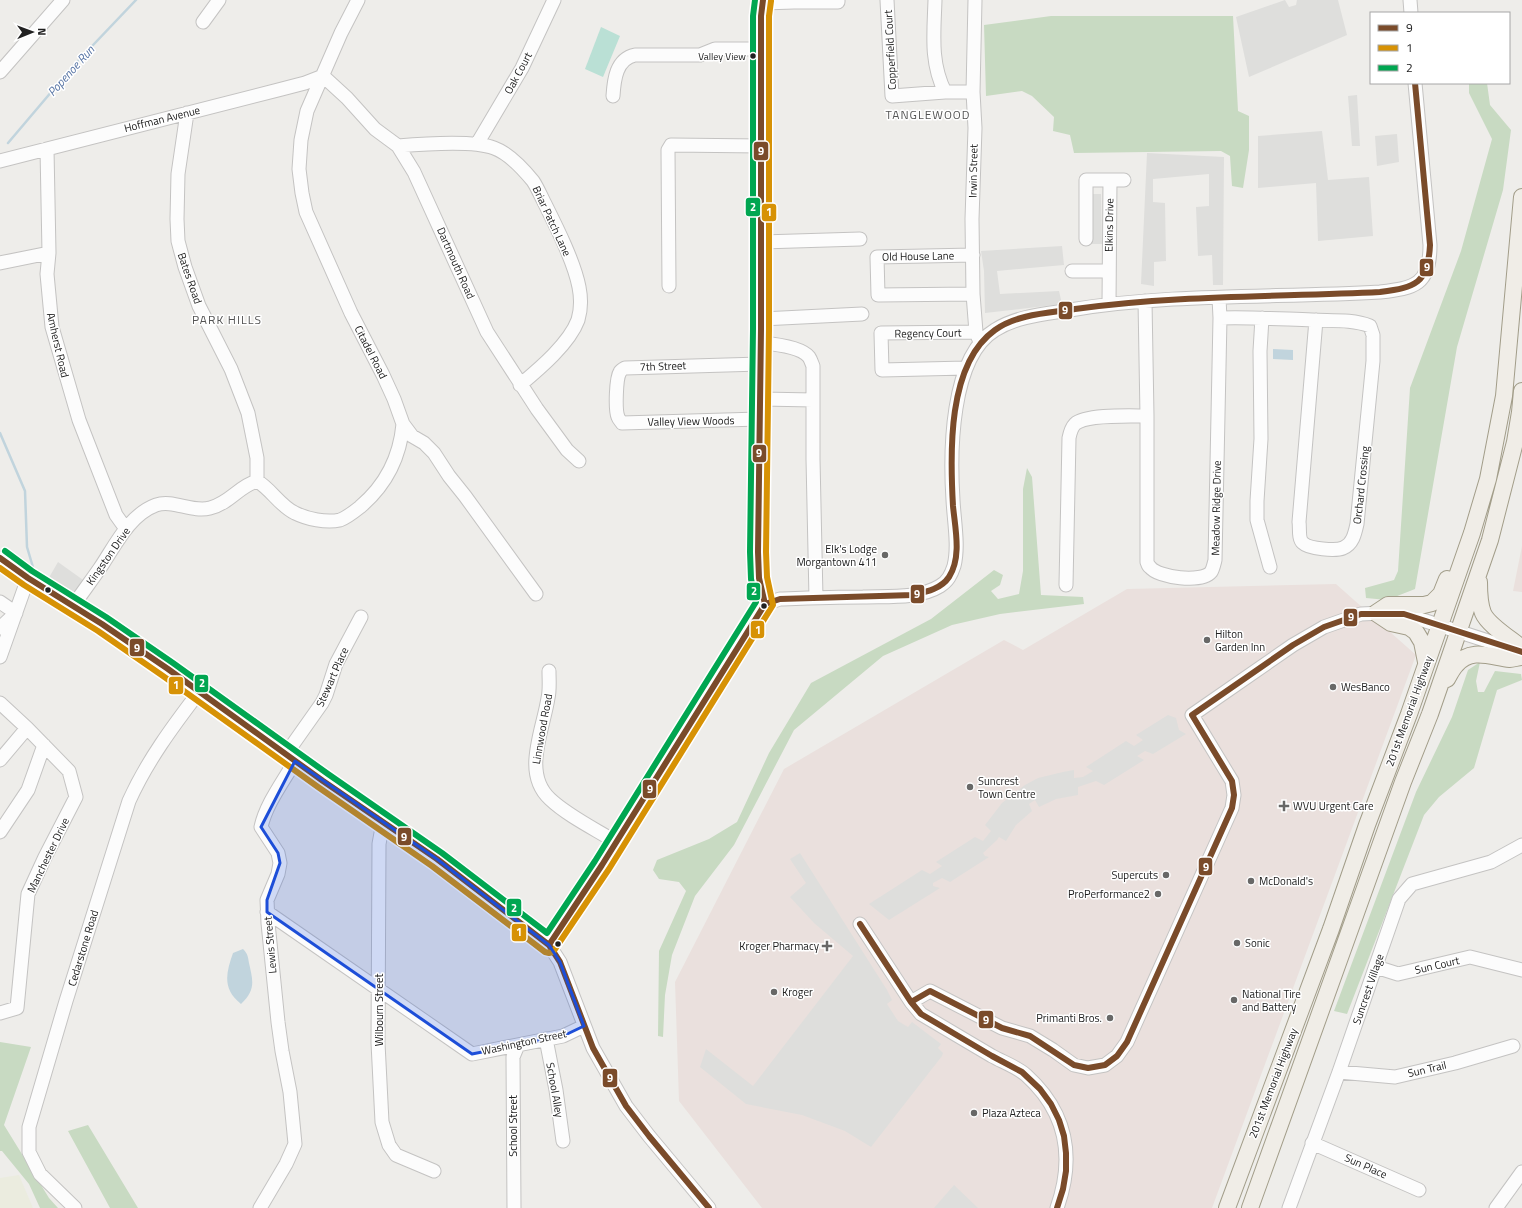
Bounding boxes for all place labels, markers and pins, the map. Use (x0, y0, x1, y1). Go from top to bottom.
place label: Valley View (698, 49, 746, 64)
marker: Valley View (748, 51, 758, 61)
place label: Elk's Lodge Morgantown 411 (796, 541, 877, 570)
marker: Elk's Lodge Morgantown 411 (880, 550, 890, 560)
unlabelled marker (43, 585, 53, 595)
unlabelled marker (759, 601, 769, 611)
place label: Hilton Garden Inn (1215, 626, 1265, 655)
marker: Hilton Garden Inn (1202, 635, 1212, 645)
place label: WesBanco (1341, 679, 1390, 695)
marker: WesBanco (1328, 682, 1338, 692)
place label: Suncrest Town Centre (978, 773, 1036, 802)
marker: Suncrest Town Centre (965, 782, 975, 792)
place label: WVU Urgent Care (1293, 798, 1374, 814)
marker: WVU Urgent Care (1278, 800, 1290, 812)
place label: Supercuts (1112, 867, 1158, 883)
marker: Supercuts (1161, 870, 1171, 880)
place label: McDonald's (1259, 873, 1313, 889)
marker: McDonald's (1246, 876, 1256, 886)
place label: ProPerformance2 (1068, 886, 1150, 902)
marker: ProPerformance2 (1153, 889, 1163, 899)
place label: Sonic (1245, 935, 1270, 951)
place label: Kroger Pharmacy (739, 938, 820, 954)
marker: Sonic (1232, 938, 1242, 948)
unlabelled marker (553, 939, 563, 949)
marker: Kroger Pharmacy (822, 941, 832, 951)
place label: Kroger (782, 984, 813, 1000)
place label: National Tire and Battery (1242, 986, 1301, 1015)
marker: Kroger (769, 987, 779, 997)
marker: National Tire and Battery (1229, 995, 1239, 1005)
place label: Primanti Bros. (1036, 1010, 1102, 1026)
marker: Primanti Bros. (1105, 1013, 1115, 1023)
place label: Plaza Azteca (982, 1105, 1041, 1121)
marker: Plaza Azteca (969, 1108, 979, 1118)

